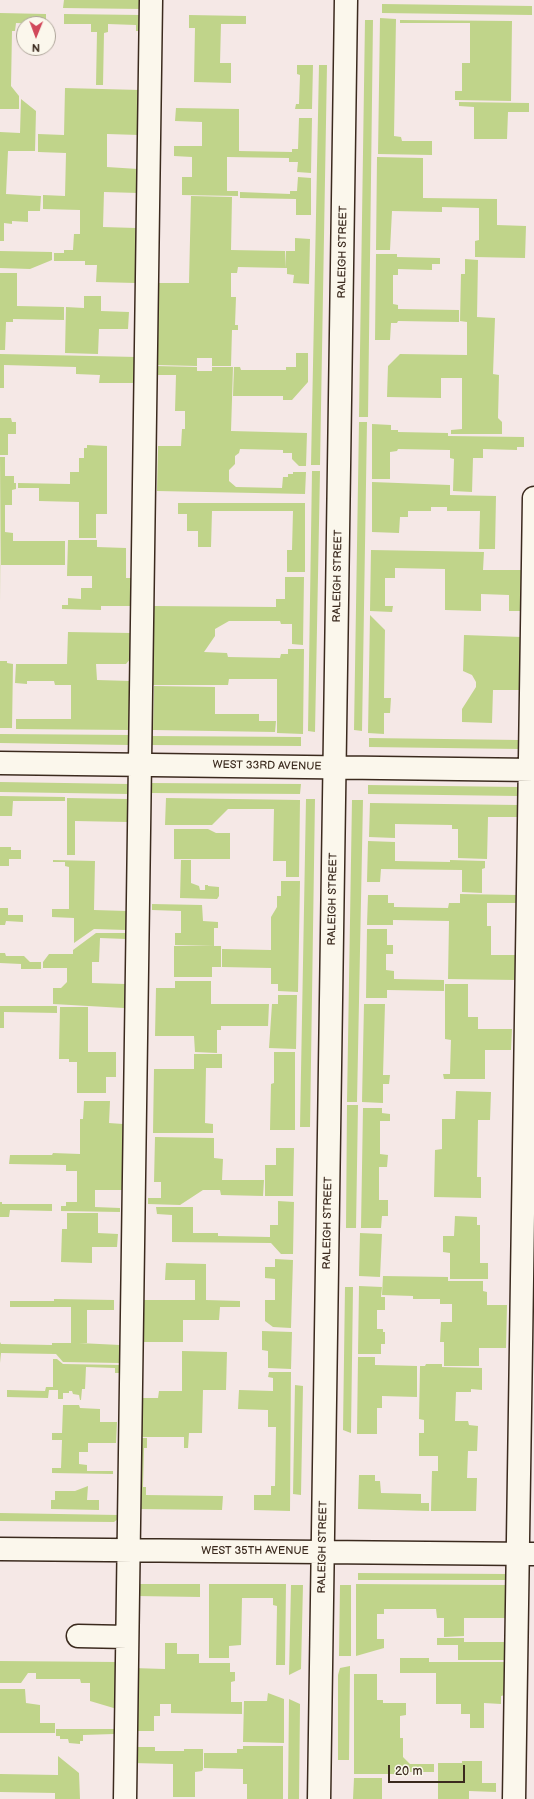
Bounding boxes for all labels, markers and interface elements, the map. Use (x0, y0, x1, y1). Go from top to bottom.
north arrow (16, 16, 56, 56)
text: N (32, 41, 40, 54)
street label: RALEIGH STREET (336, 205, 350, 299)
street label: RALEIGH STREET (331, 529, 345, 623)
street label: WEST 33RD AVENUE (212, 758, 322, 774)
street label: RALEIGH STREET (326, 852, 340, 946)
street label: RALEIGH STREET (321, 1176, 335, 1270)
street label: RALEIGH STREET (316, 1500, 330, 1594)
street label: WEST 35TH AVENUE (201, 1544, 309, 1558)
scale bar (390, 1757, 467, 1783)
text: 20 m (395, 1764, 422, 1779)

